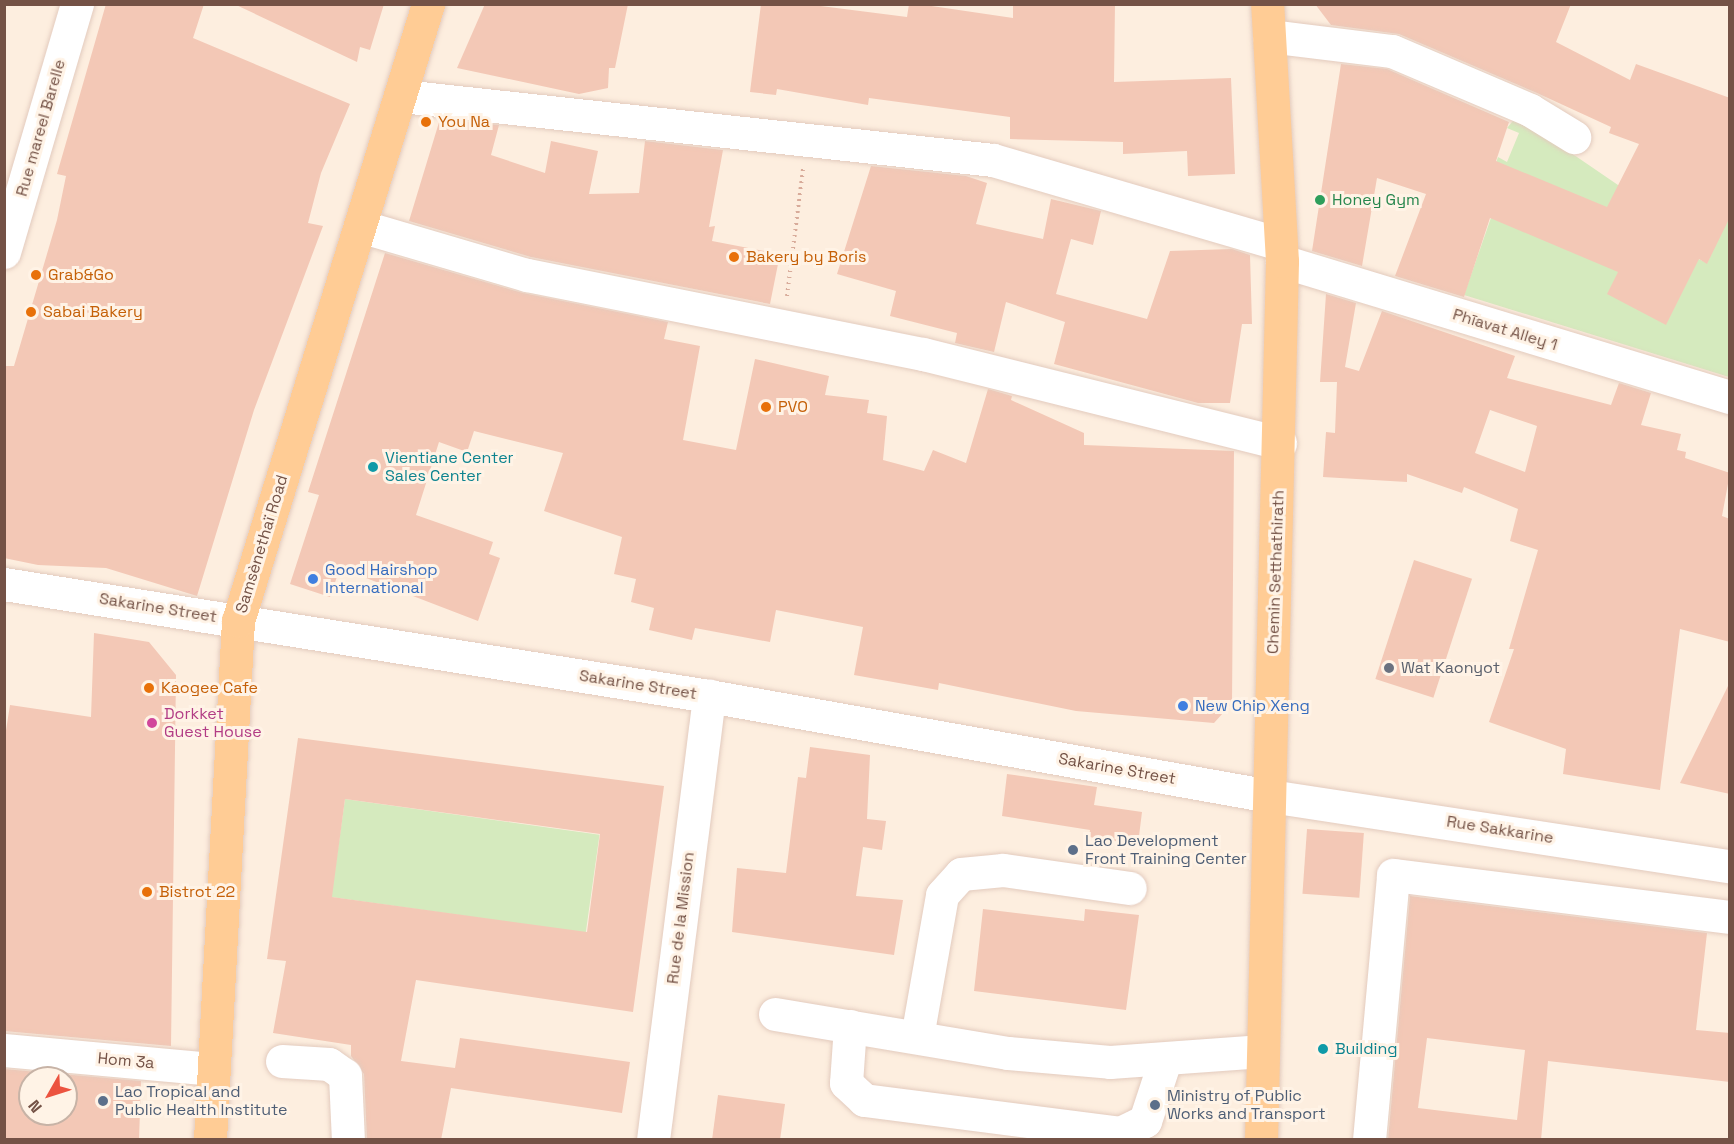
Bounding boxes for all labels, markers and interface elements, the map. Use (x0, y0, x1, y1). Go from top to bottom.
street label: Rue mareel Barelle (12, 57, 70, 199)
place label: You Na (438, 112, 490, 132)
marker: You Na (419, 115, 433, 129)
place label: Honey Gym (1332, 190, 1420, 210)
marker: Honey Gym (1313, 193, 1327, 207)
place label: Bakery by Boris (746, 247, 866, 267)
marker: Bakery by Boris (727, 250, 741, 264)
place label: Grab&Go (48, 265, 114, 285)
marker: Grab&Go (29, 268, 43, 282)
place label: Sabai Bakery (43, 302, 143, 322)
marker: Sabai Bakery (24, 305, 38, 319)
street label: Phīavat Alley 1 (1450, 305, 1560, 355)
place label: PVO (778, 397, 808, 417)
marker: PVO (759, 400, 773, 414)
place label: Vientiane Center Sales Center (385, 448, 514, 486)
marker: Vientiane Center Sales Center (366, 460, 380, 474)
street label: Samsènethaï Road (232, 473, 292, 615)
street label: Chemin Setthathirath (1264, 490, 1288, 654)
place label: Good Hairshop International (325, 560, 438, 598)
marker: Good Hairshop International (306, 572, 320, 586)
street label: Sakarine Street (98, 589, 218, 627)
place label: Wat Kaonyot (1401, 658, 1500, 678)
marker: Wat Kaonyot (1382, 661, 1396, 675)
street label: Sakarine Street (578, 666, 698, 704)
place label: Kaogee Cafe (161, 678, 258, 698)
marker: Kaogee Cafe (142, 681, 156, 695)
place label: New Chip Xeng (1195, 696, 1310, 716)
marker: New Chip Xeng (1176, 699, 1190, 713)
place label: Dorkket Guest House (164, 704, 262, 742)
marker: Dorkket Guest House (145, 716, 159, 730)
street label: Sakarine Street (1057, 749, 1177, 789)
street label: Rue Sakkarine (1445, 812, 1555, 848)
place label: Lao Development Front Training Center (1085, 831, 1247, 869)
marker: Lao Development Front Training Center (1066, 843, 1080, 857)
street label: Rue de la Mission (663, 851, 699, 985)
place label: Bistrot 22 (159, 882, 235, 902)
marker: Bistrot 22 (140, 885, 154, 899)
place label: Building (1335, 1039, 1398, 1059)
marker: Building (1316, 1042, 1330, 1056)
street label: Hom 3a (97, 1049, 155, 1073)
north arrow (18, 1066, 78, 1126)
place label: Lao Tropical and Public Health Institute (115, 1082, 288, 1120)
place label: Ministry of Public Works and Transport (1167, 1086, 1326, 1124)
marker: Lao Tropical and Public Health Institute (96, 1094, 110, 1108)
text: N (24, 1096, 47, 1117)
marker: Ministry of Public Works and Transport (1148, 1098, 1162, 1112)

